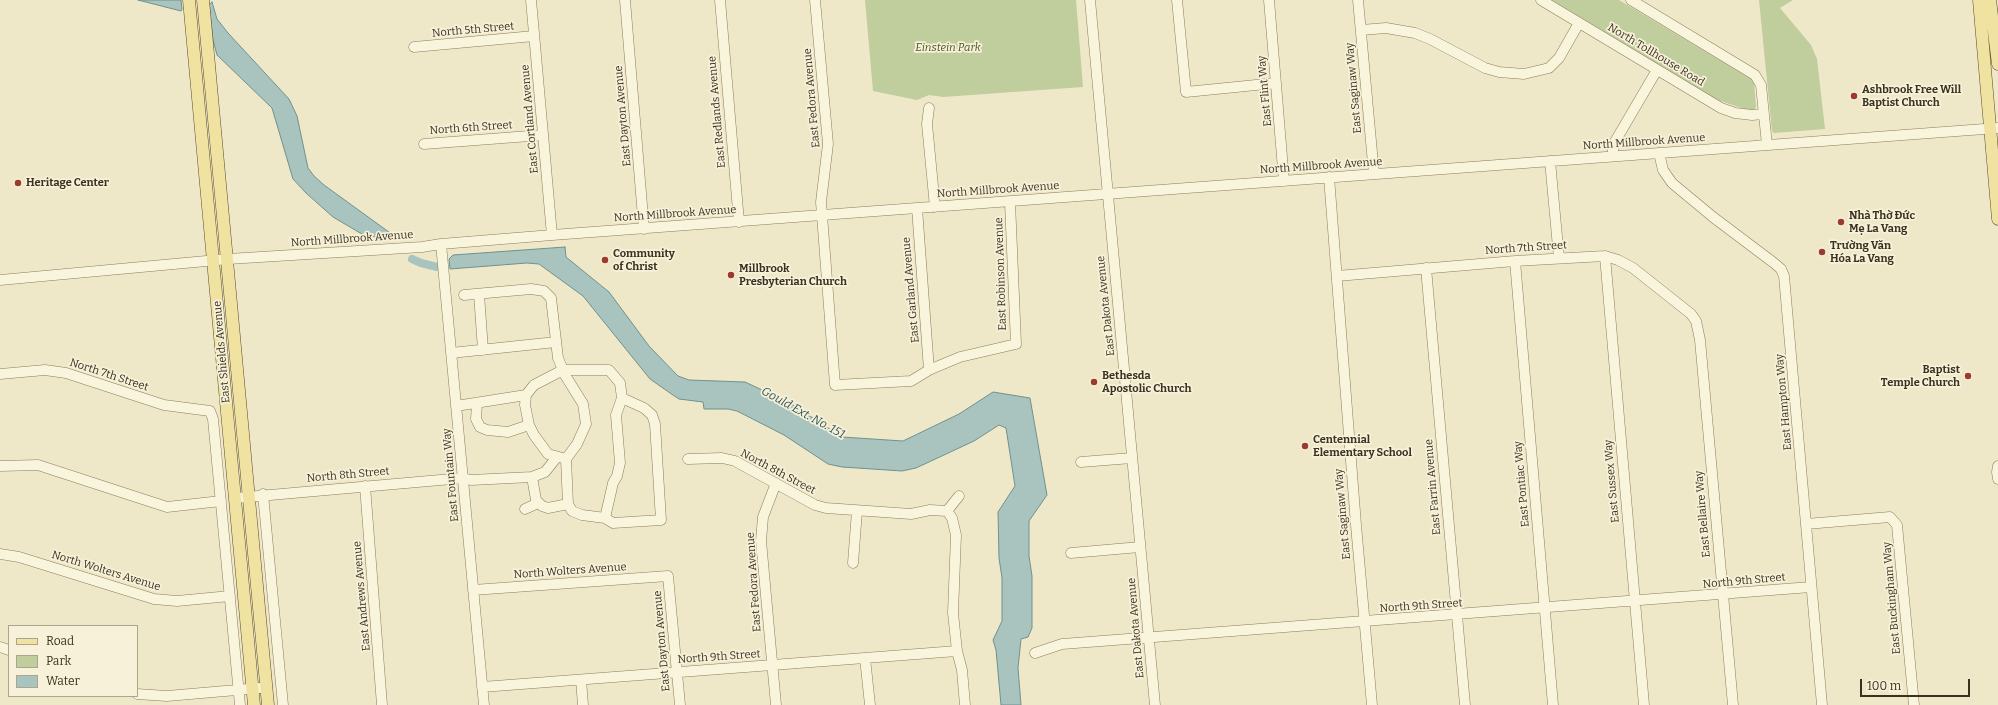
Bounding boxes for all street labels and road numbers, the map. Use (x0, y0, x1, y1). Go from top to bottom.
street label: North 5th Street (431, 20, 515, 40)
street label: North Tollhouse Road (1605, 21, 1707, 89)
street label: East Saginaw Way (1343, 42, 1365, 134)
street label: East Fedora Avenue (801, 48, 823, 148)
street label: East Redlands Avenue (706, 55, 728, 169)
street label: East Flint Way (1255, 55, 1275, 127)
street label: East Cortland Avenue (519, 64, 541, 174)
street label: East Dayton Avenue (612, 65, 634, 167)
street label: North 6th Street (429, 119, 513, 137)
street label: North Millbrook Avenue (1582, 131, 1706, 153)
street label: North Millbrook Avenue (1259, 155, 1383, 177)
street label: North Millbrook Avenue (936, 179, 1060, 201)
street label: North Millbrook Avenue (613, 203, 737, 225)
street label: East Robinson Avenue (992, 217, 1010, 331)
street label: North Millbrook Avenue (290, 228, 414, 250)
street label: East Garland Avenue (900, 237, 922, 343)
street label: North 7th Street (1485, 239, 1567, 257)
street label: East Dakota Avenue (1094, 255, 1118, 357)
street label: East Shields Avenue (211, 300, 233, 404)
street label: East Hampton Way (1773, 353, 1795, 451)
street label: North 7th Street (68, 356, 150, 394)
street label: East Fountain Way (440, 428, 462, 522)
street label: East Farrin Avenue (1422, 438, 1444, 536)
street label: East Sussex Way (1602, 439, 1622, 523)
street label: East Pontiac Way (1512, 440, 1532, 528)
street label: North 8th Street (738, 447, 818, 497)
street label: North 8th Street (306, 465, 390, 485)
street label: East Saginaw Way (1332, 468, 1354, 560)
street label: East Bellaire Way (1693, 470, 1713, 558)
street label: East Fedora Avenue (744, 532, 764, 632)
street label: East Andrews Avenue (351, 541, 373, 651)
street label: East Buckingham Way (1881, 541, 1903, 655)
street label: North Wolters Avenue (50, 548, 162, 594)
street label: North Wolters Avenue (513, 560, 627, 582)
street label: North 9th Street (1702, 571, 1786, 591)
street label: East Dakota Avenue (1125, 577, 1147, 679)
street label: East Dayton Avenue (651, 590, 673, 692)
street label: North 9th Street (1379, 597, 1463, 615)
street label: North 9th Street (677, 648, 761, 666)

